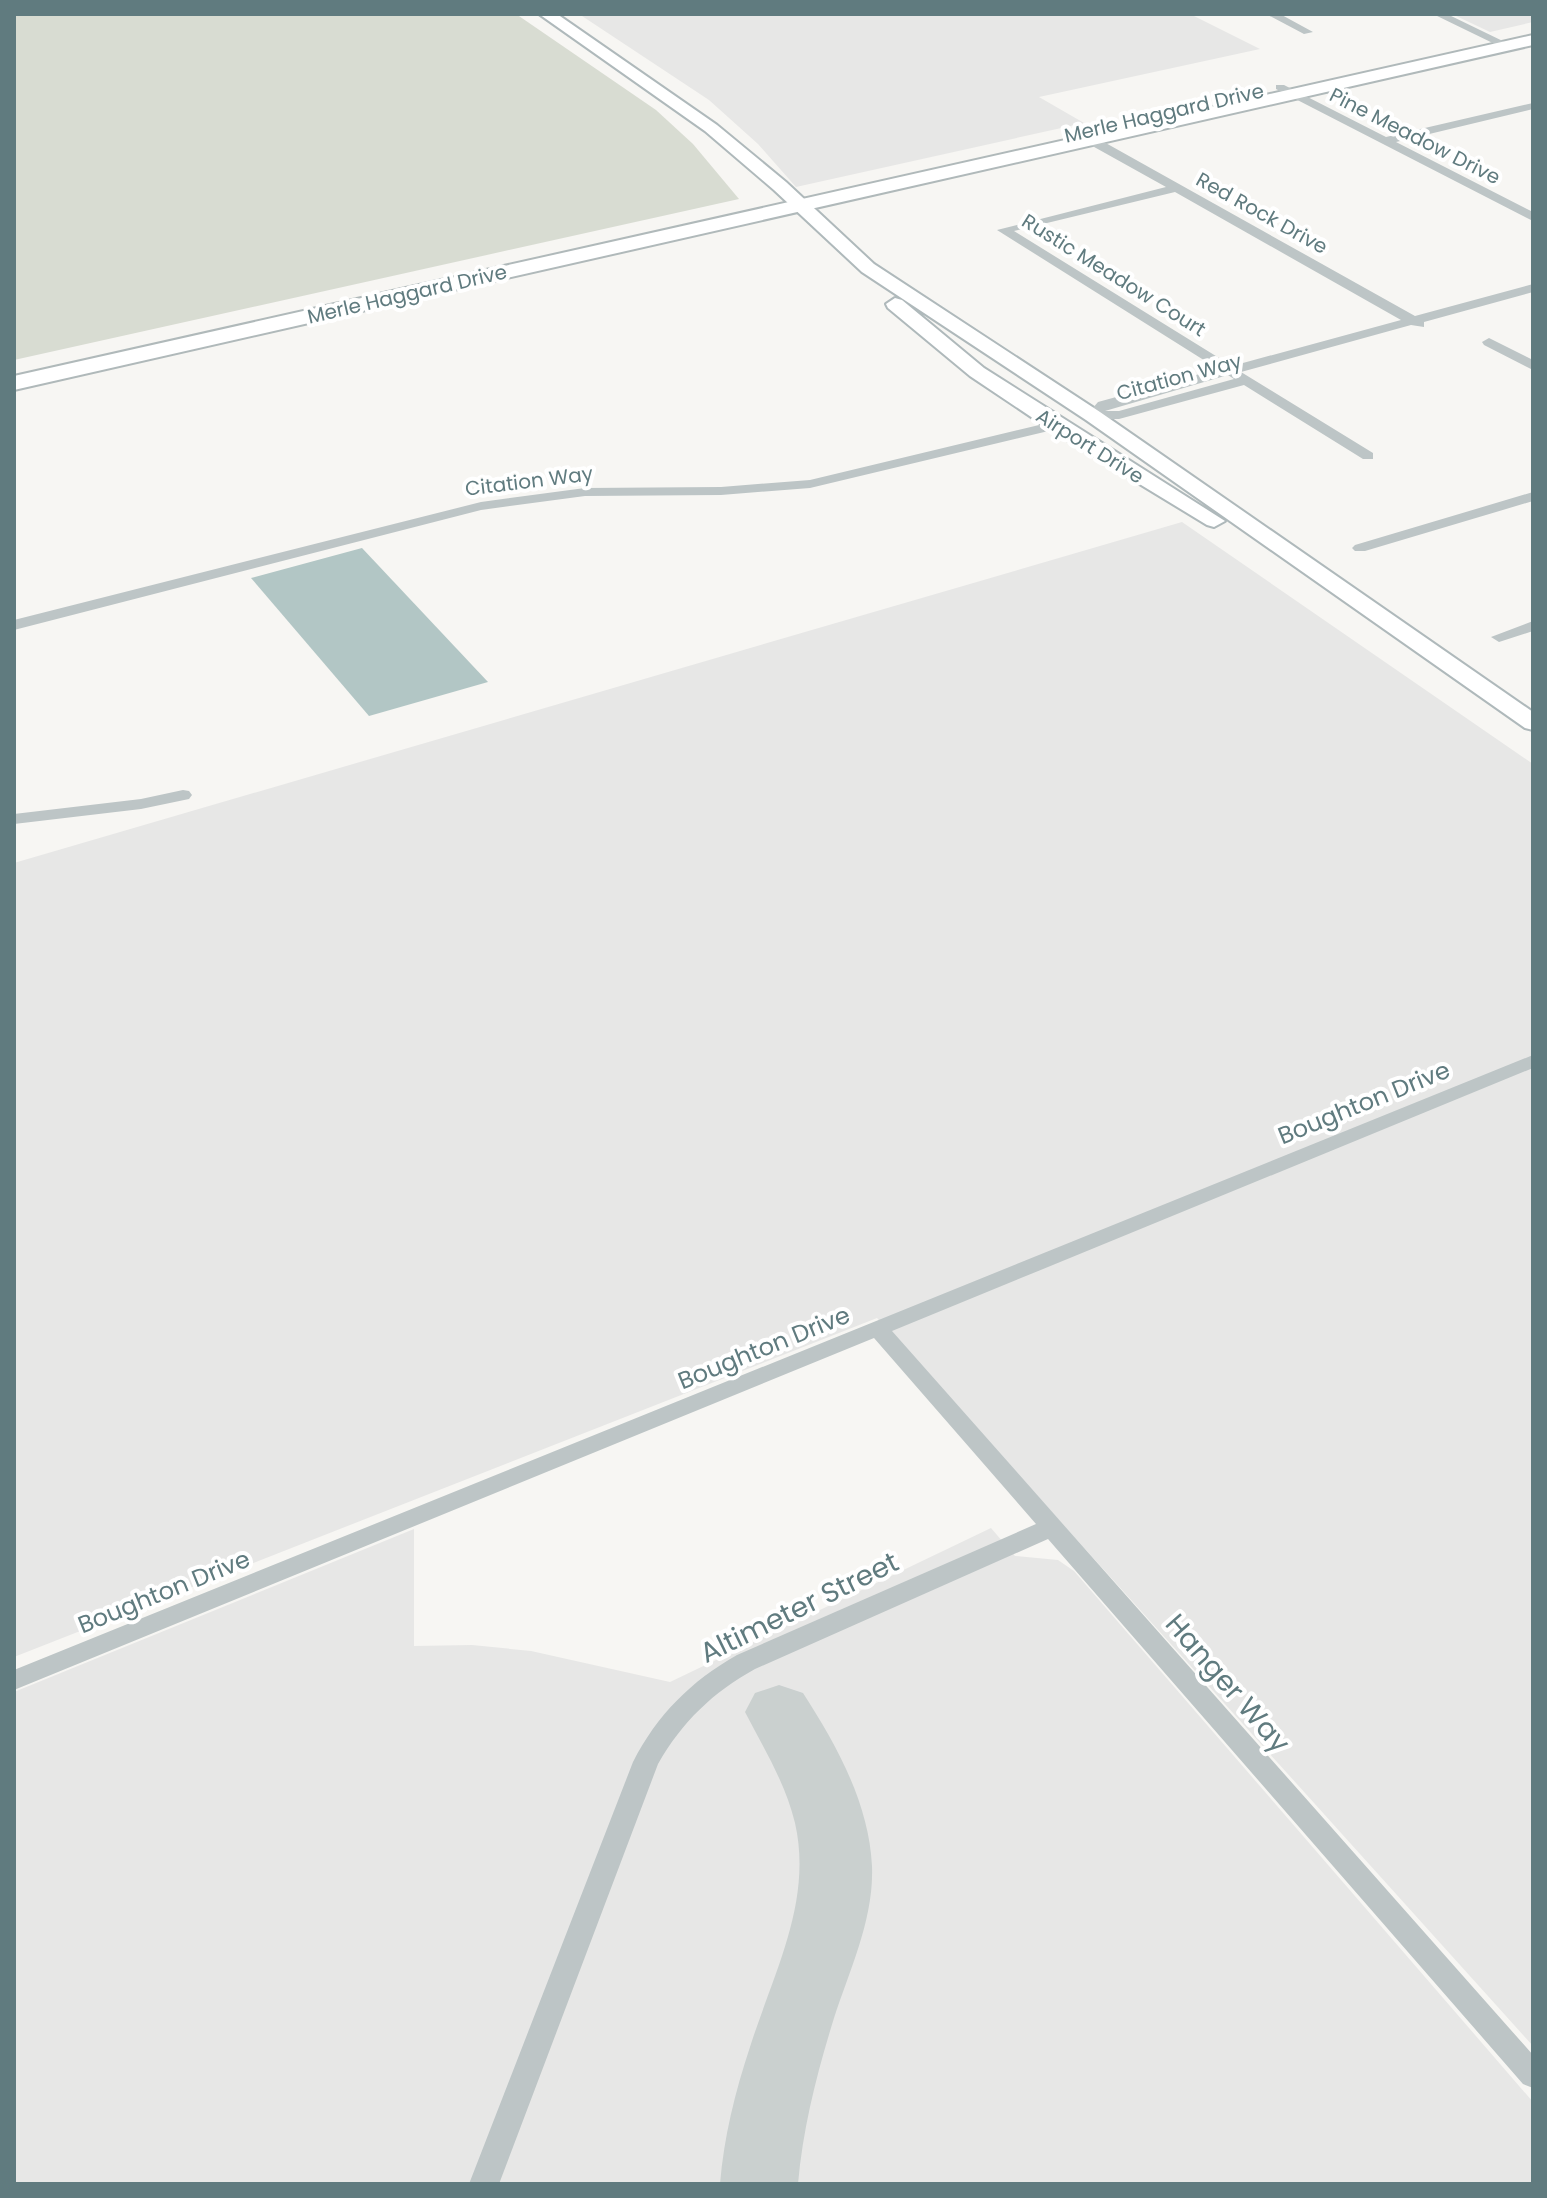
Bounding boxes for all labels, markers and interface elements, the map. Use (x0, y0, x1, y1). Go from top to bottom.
street label: Merle Haggard Drive (1061, 76, 1267, 150)
street label: Pine Meadow Drive (1325, 81, 1505, 191)
street label: Red Rock Drive (1191, 165, 1333, 261)
street label: Rustic Meadow Court (1017, 207, 1211, 343)
street label: Merle Haggard Drive (304, 257, 510, 331)
street label: Citation Way (1113, 347, 1245, 407)
street label: Airport Drive (1031, 402, 1149, 490)
street label: Citation Way (463, 459, 595, 503)
street label: Boughton Drive (1273, 1053, 1455, 1152)
street label: Boughton Drive (673, 1298, 855, 1397)
street label: Boughton Drive (73, 1542, 255, 1641)
street label: Altimeter Street (693, 1542, 905, 1672)
street label: Hanger Way (1156, 1605, 1299, 1761)

